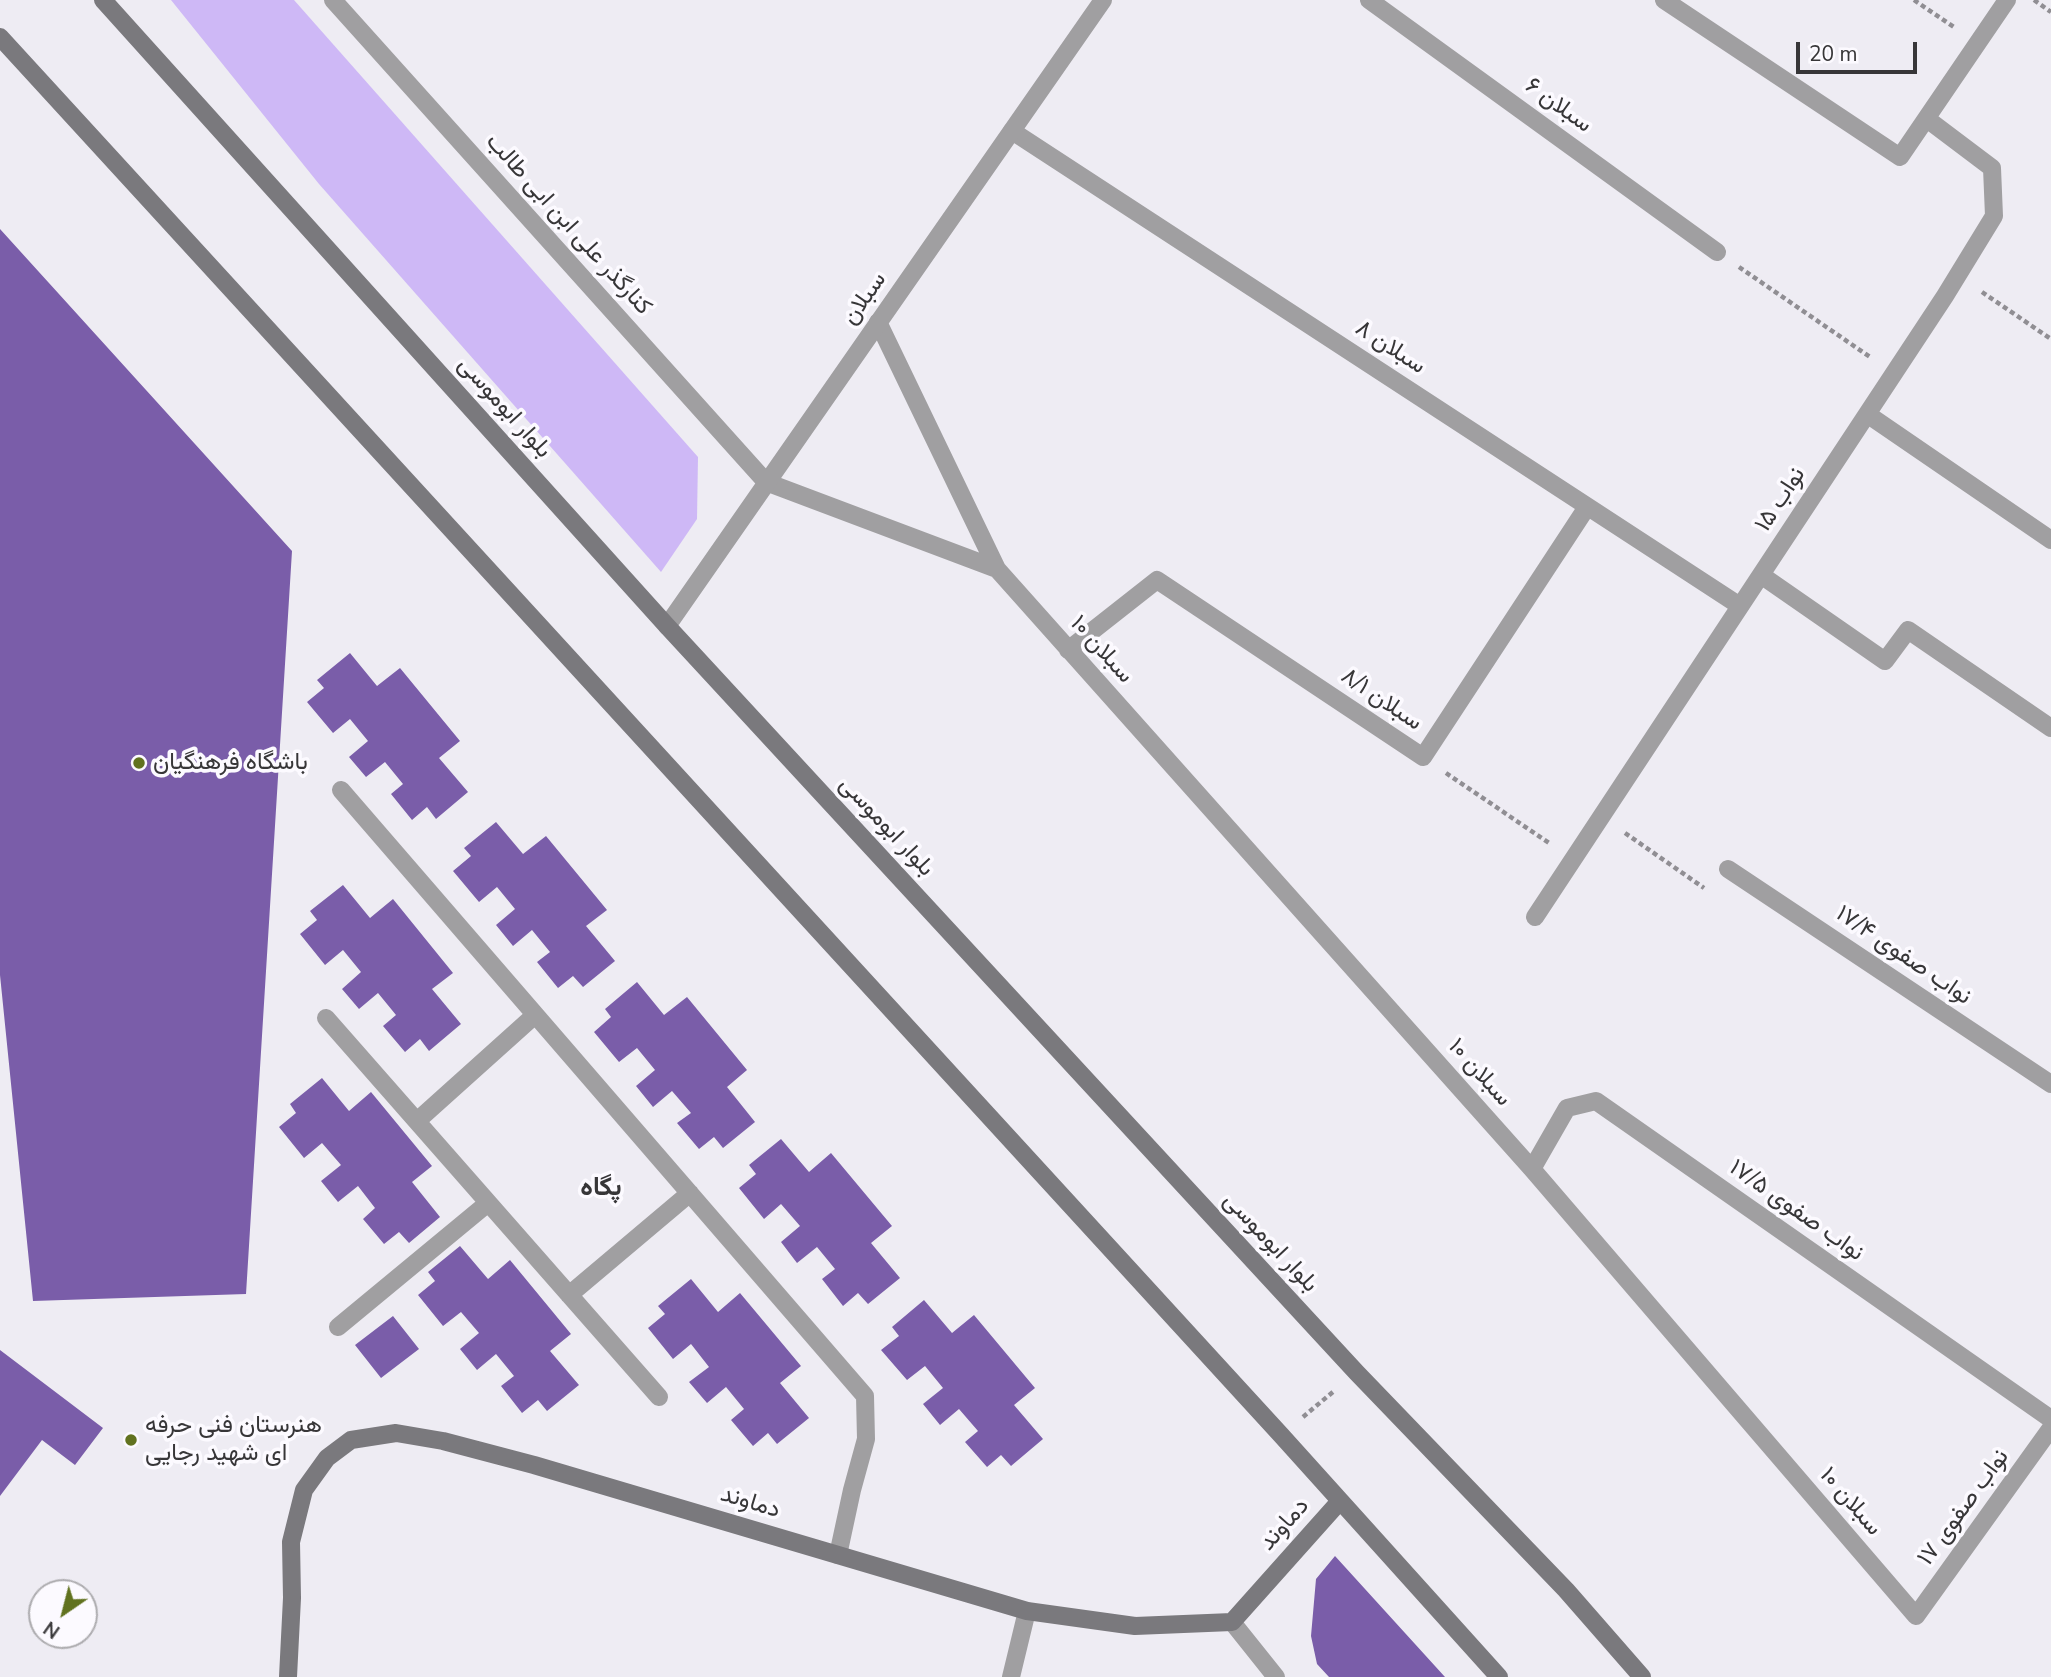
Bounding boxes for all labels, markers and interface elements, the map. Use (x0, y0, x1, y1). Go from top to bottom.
scale bar (1799, 28, 1920, 72)
text: 20 m (1809, 40, 1858, 68)
street label: سبلان ۶ (1519, 72, 1597, 140)
street label: کنارگذر علی ابن ابی طالب (479, 128, 657, 322)
street label: سبلان (837, 267, 893, 331)
street label: سبلان ۸ (1349, 315, 1431, 381)
street label: بلوار ابوموسی (451, 351, 557, 465)
street label: نواب ۱۵ (1750, 462, 1812, 538)
street label: سبلان ۱۰ (1063, 610, 1139, 690)
street label: سبلان ۸/۱ (1335, 662, 1427, 738)
place label: باشگاه فرهنگیان (153, 749, 308, 777)
marker: باشگاه فرهنگیان (131, 755, 147, 771)
street label: بلوار ابوموسی (832, 771, 940, 883)
street label: نواب صفوی ۱۷/۴ (1830, 900, 1976, 1012)
street label: سبلان ۱۰ (1441, 1033, 1517, 1113)
street label: نواب صفوی ۱۷/۵ (1723, 1154, 1869, 1268)
district label: پگاه (580, 1173, 622, 1205)
street label: بلوار ابوموسی (1216, 1187, 1324, 1299)
place label: هنرستان فنی حرفه ای شهید رجایی (145, 1412, 322, 1468)
marker: هنرستان فنی حرفه ای شهید رجایی (123, 1432, 139, 1448)
street label: نواب صفوی ۱۷ (1912, 1444, 2016, 1572)
street label: سبلان ۱۰ (1813, 1462, 1887, 1542)
street label: دماوند (717, 1480, 783, 1526)
street label: دماوند (1254, 1493, 1316, 1557)
north arrow (28, 1579, 98, 1649)
text: N (39, 1615, 65, 1644)

